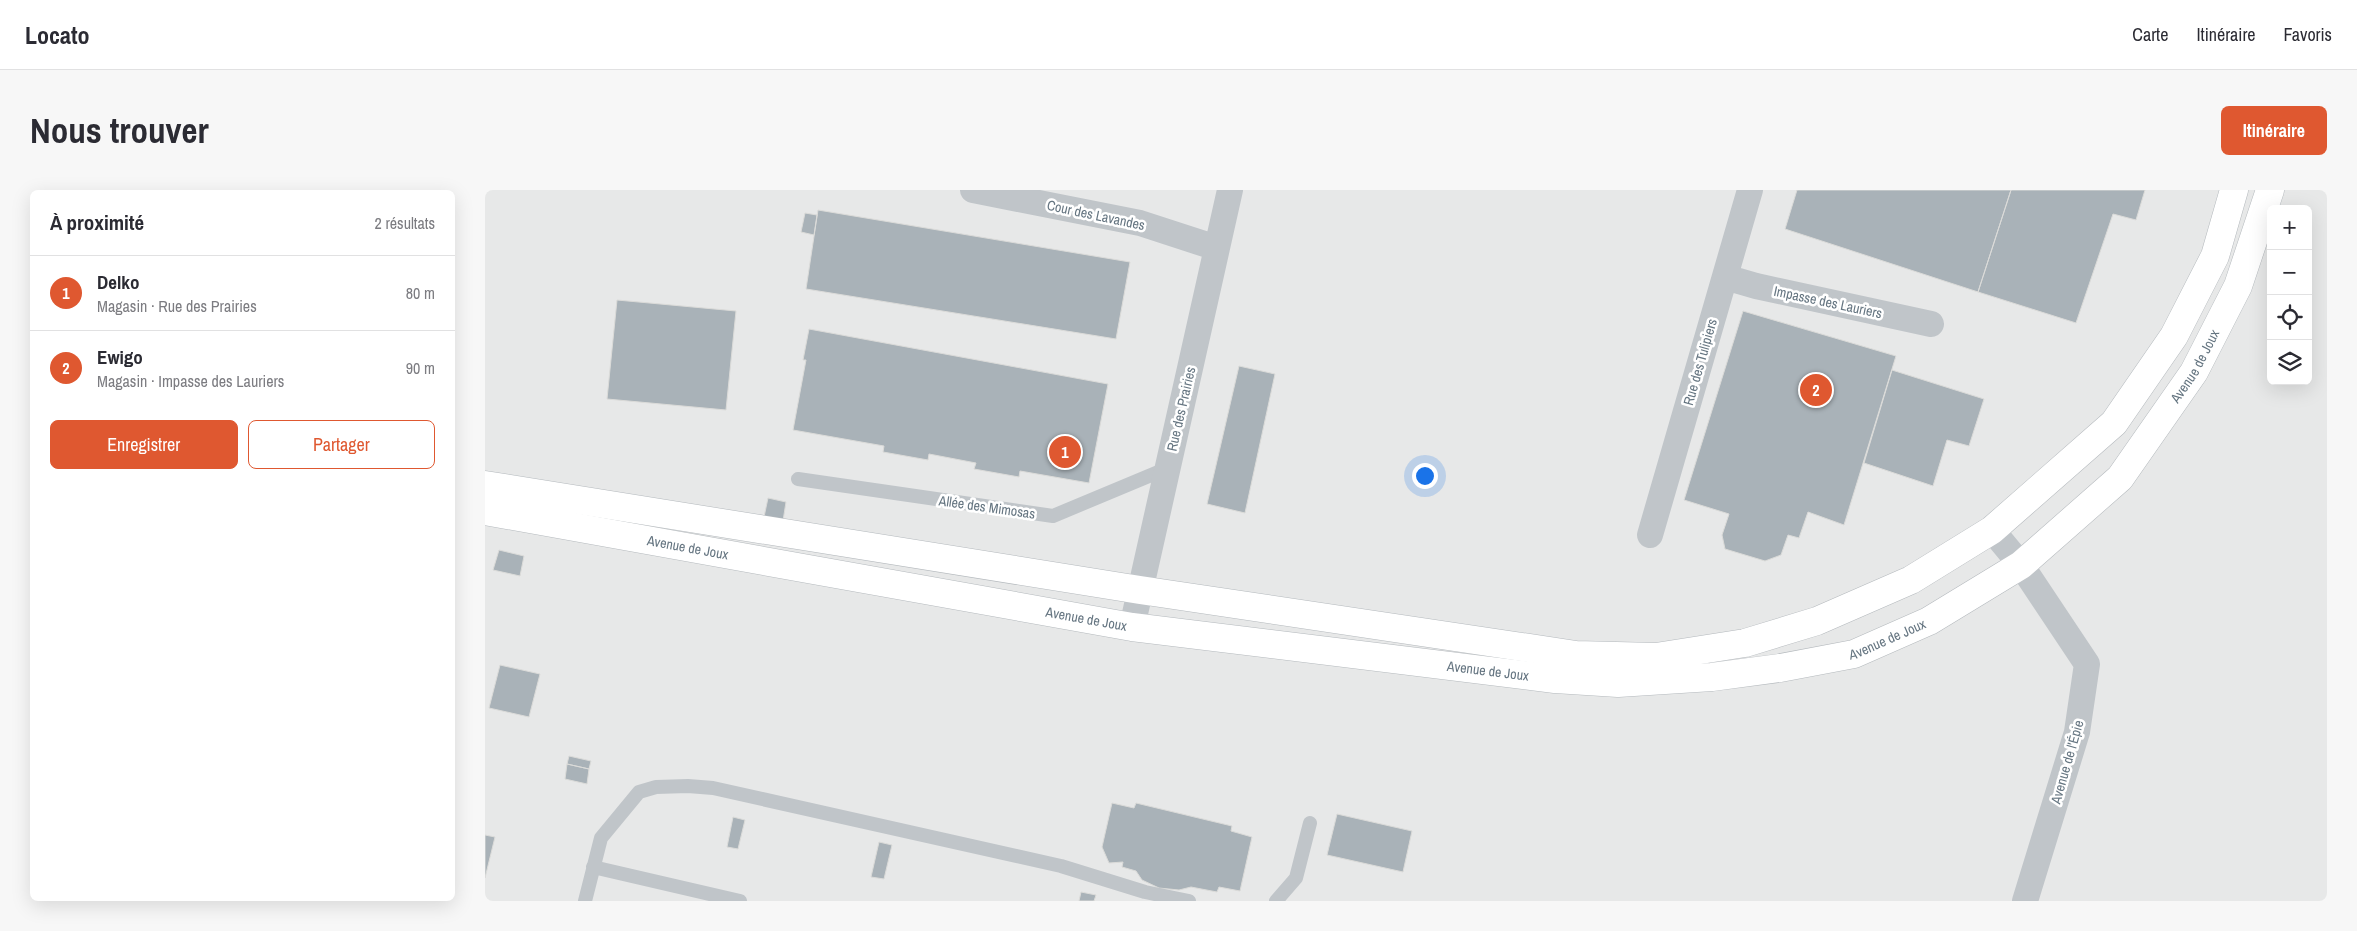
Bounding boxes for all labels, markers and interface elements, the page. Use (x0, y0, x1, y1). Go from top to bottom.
text: Locato (25, 19, 90, 51)
text: Carte (2132, 22, 2168, 47)
text: Itinéraire (2196, 22, 2256, 47)
text: Favoris (2284, 22, 2332, 47)
button: Itinéraire (2221, 106, 2327, 155)
text: Nous trouver (30, 107, 209, 154)
street label: Cour des Lavandes (1045, 196, 1147, 234)
map controls (2267, 205, 2312, 385)
button: + (2267, 205, 2312, 250)
text: À proximité (50, 208, 144, 237)
text: 2 résultats (374, 212, 435, 234)
button: − (2267, 250, 2312, 295)
text: Delko (97, 269, 139, 295)
text: 1 (62, 282, 70, 304)
text: 80 m (406, 282, 435, 304)
street label: Impasse des Lauriers (1772, 282, 1884, 322)
text: Magasin · Rue des Prairies (97, 295, 257, 317)
button: locate (2267, 295, 2312, 340)
street label: Rue des Tulipiers (1679, 316, 1721, 407)
street label: Avenue de Joux (2166, 326, 2223, 407)
button: layers (2267, 340, 2312, 385)
text: Ewigo (97, 344, 143, 370)
text: 2 (62, 357, 70, 379)
text: 90 m (406, 357, 435, 379)
street label: Rue des Prairies (1163, 365, 1200, 453)
text: Magasin · Impasse des Lauriers (97, 370, 284, 392)
pin: 2 (1800, 371, 1832, 409)
button: Enregistrer (50, 420, 238, 469)
button: Partager (248, 420, 435, 469)
pin: 1 (1049, 433, 1081, 471)
your location (1412, 463, 1438, 489)
street label: Allée des Mimosas (937, 491, 1037, 523)
street label: Avenue de Joux (645, 531, 730, 564)
street label: Avenue de Joux (1043, 603, 1129, 635)
street label: Avenue de Joux (1847, 614, 1929, 664)
street label: Avenue de Joux (1445, 657, 1530, 685)
street label: Avenue de l'Épie (2046, 718, 2088, 807)

